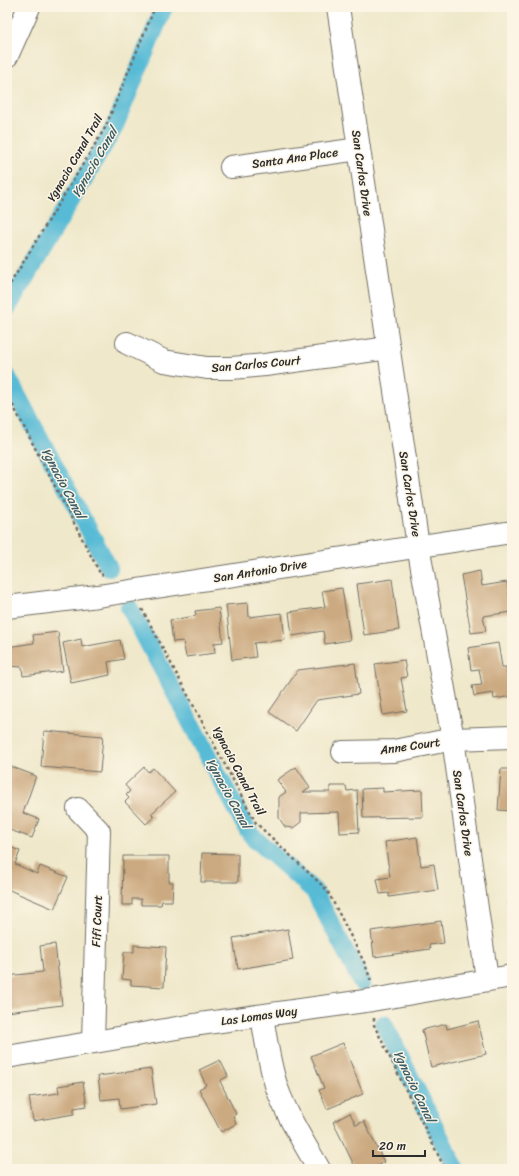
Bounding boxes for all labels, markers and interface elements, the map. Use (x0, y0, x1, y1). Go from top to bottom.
street label: Ygnacio Canal Trail (44, 112, 106, 204)
water label: Ygnacio Canal (68, 124, 120, 200)
street label: San Carlos Drive (345, 129, 379, 217)
street label: Santa Ana Place (250, 141, 340, 175)
street label: San Carlos Court (211, 349, 303, 379)
water label: Ygnacio Canal (35, 444, 93, 526)
street label: San Carlos Drive (392, 449, 428, 539)
street label: San Antonio Drive (212, 553, 308, 589)
street label: Ygnacio Canal Trail (210, 724, 268, 818)
street label: Anne Court (378, 731, 441, 761)
water label: Ygnacio Canal (203, 755, 255, 831)
street label: San Carlos Drive (446, 769, 480, 857)
street label: Fifi Court (85, 895, 109, 947)
street label: Las Lomas Way (219, 1000, 299, 1032)
water label: Ygnacio Canal (387, 1046, 443, 1129)
scale bar (373, 1132, 425, 1158)
text: 20 m (379, 1135, 406, 1157)

